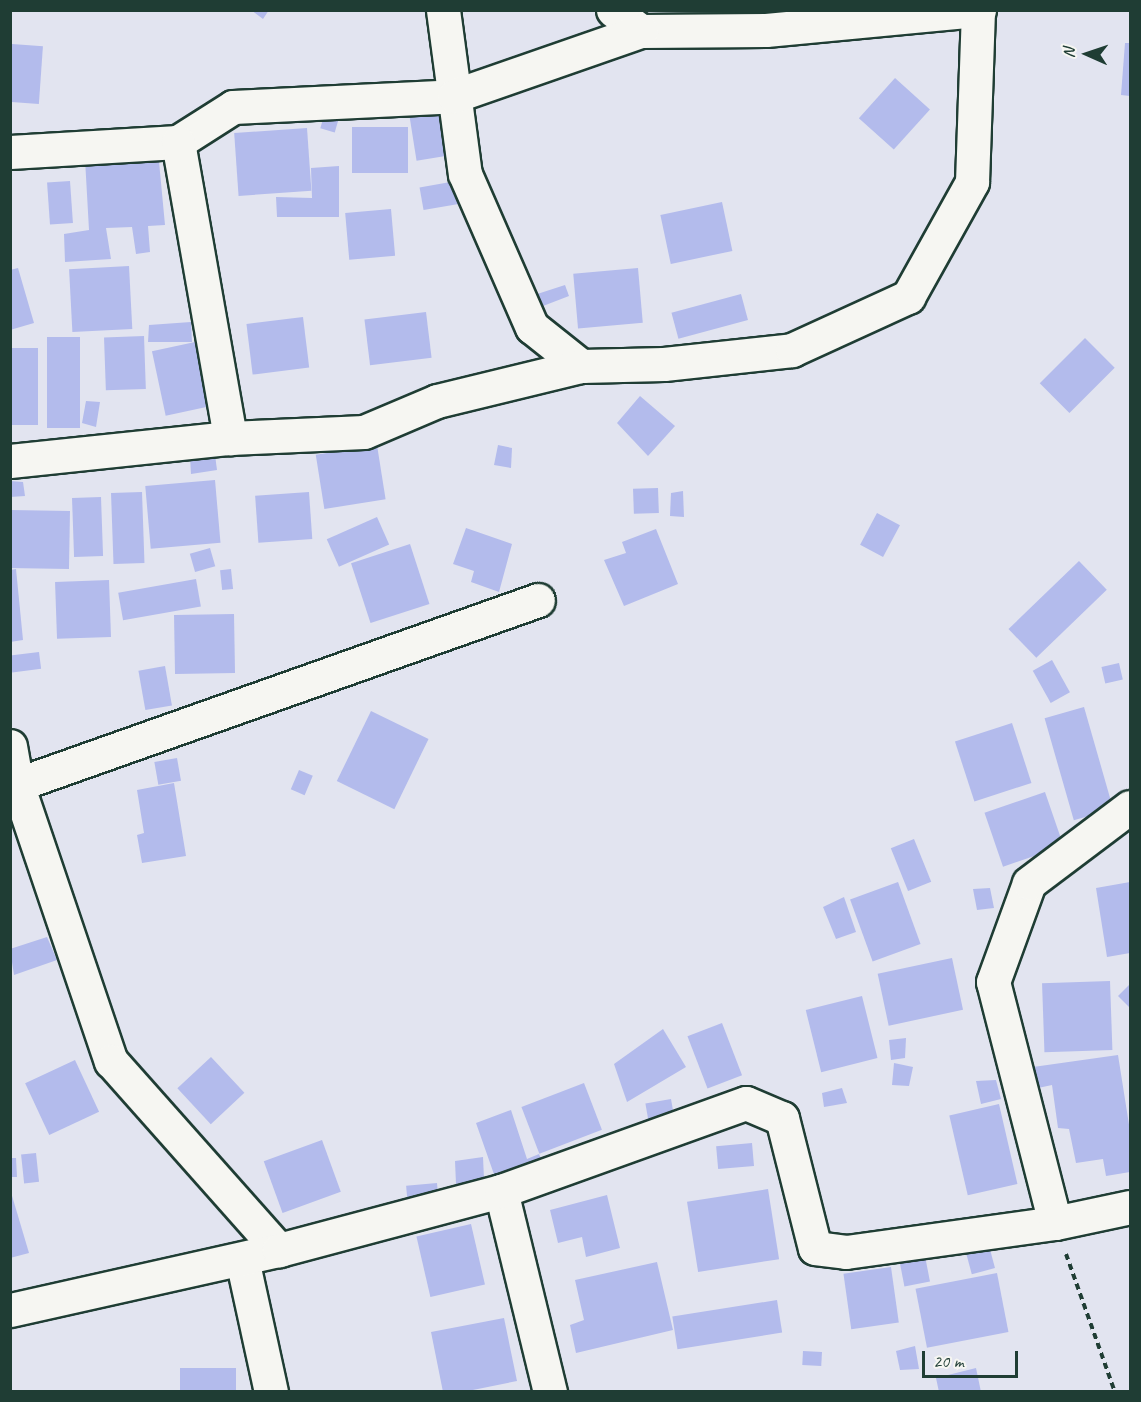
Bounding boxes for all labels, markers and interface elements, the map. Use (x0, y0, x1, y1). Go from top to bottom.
north arrow (1057, 24, 1117, 84)
text: N (1059, 48, 1079, 59)
scale bar (925, 1339, 1021, 1377)
text: 20 m (933, 1350, 964, 1372)

